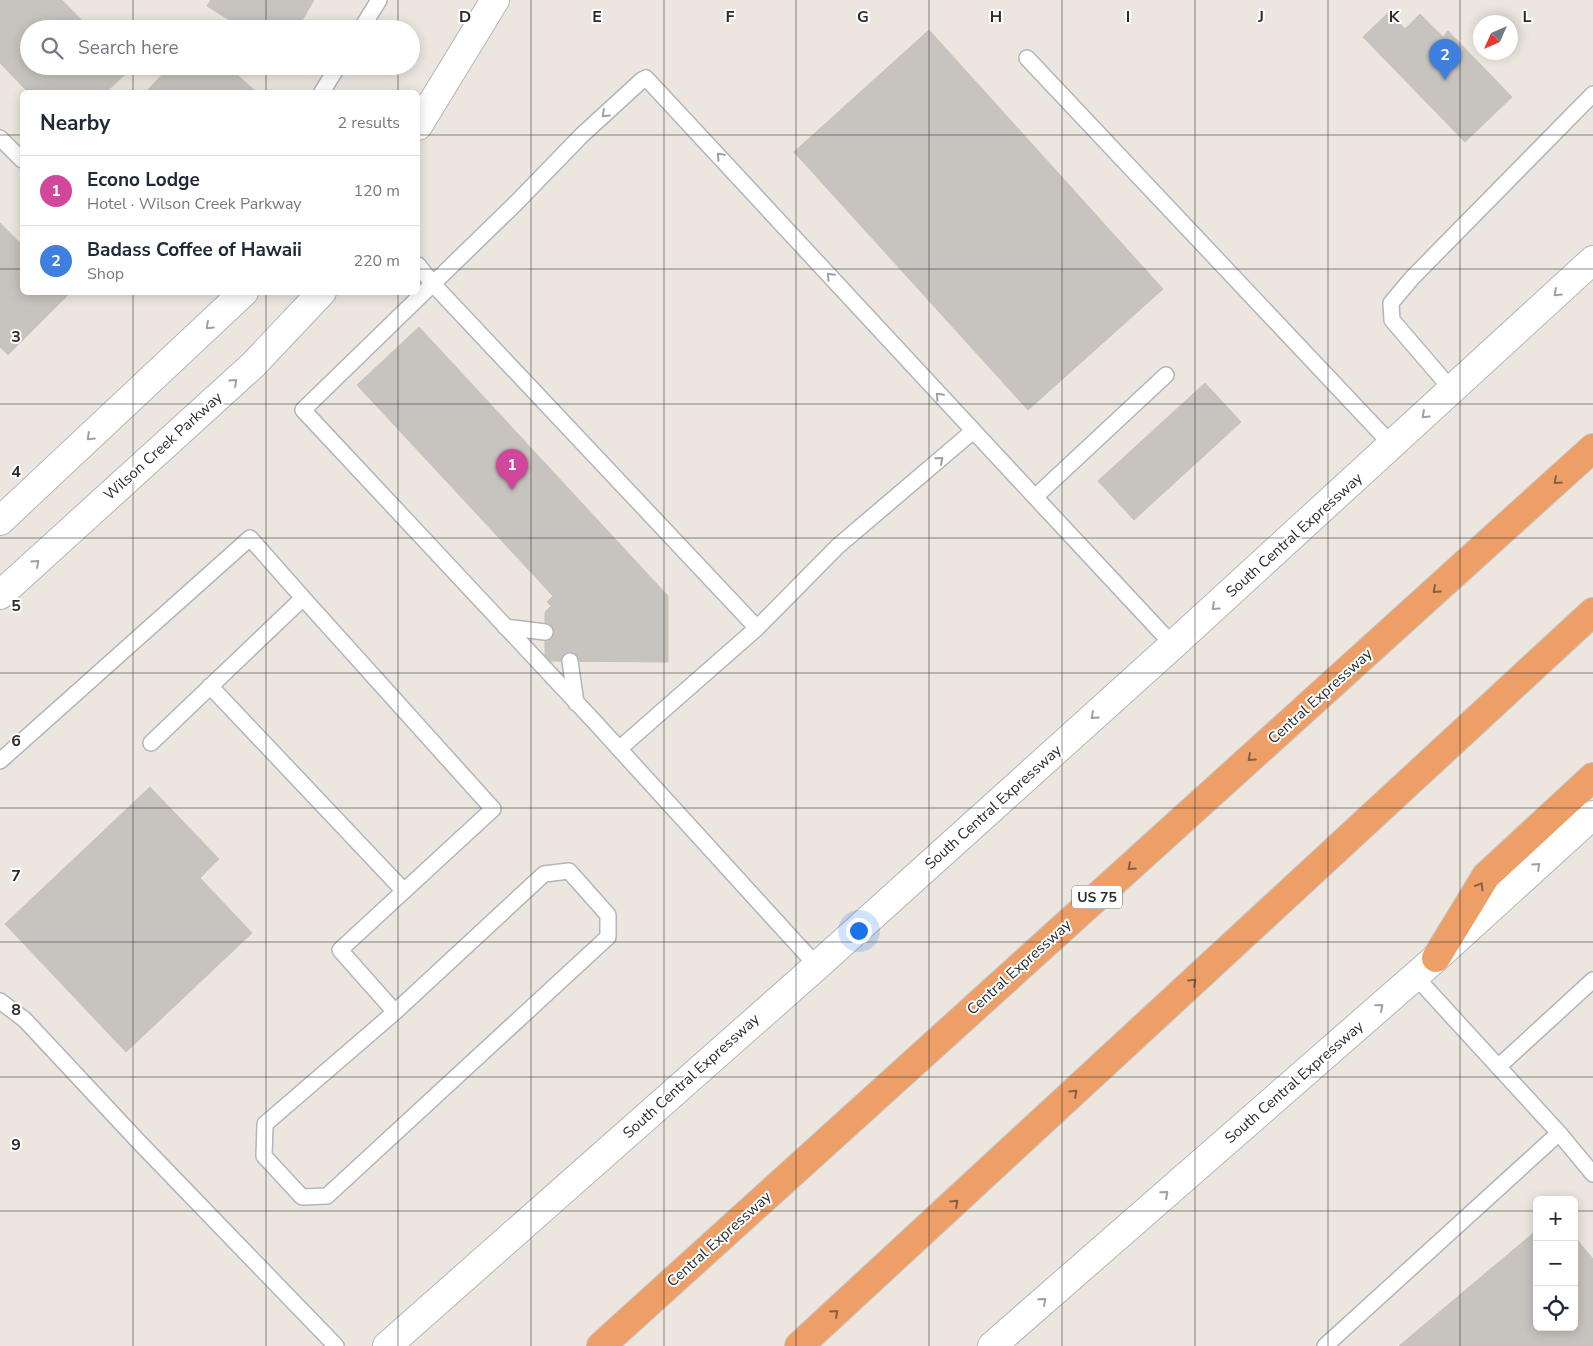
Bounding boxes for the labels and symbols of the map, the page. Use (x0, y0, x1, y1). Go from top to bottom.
text: D (459, 6, 471, 28)
text: E (592, 6, 602, 28)
text: F (726, 6, 735, 28)
text: G (857, 6, 869, 28)
text: H (990, 6, 1002, 28)
text: I (1126, 6, 1130, 28)
text: J (1257, 6, 1264, 28)
text: K (1389, 6, 1401, 28)
text: L (1523, 6, 1532, 28)
north arrow (1473, 15, 1518, 60)
pin: 2 (1429, 39, 1461, 80)
one-way arrow (602, 108, 611, 117)
one-way arrow (717, 153, 726, 162)
one-way arrow (827, 272, 836, 281)
one-way arrow (1554, 287, 1563, 296)
one-way arrow (205, 320, 214, 329)
text: 3 (11, 326, 21, 348)
one-way arrow (228, 379, 237, 388)
street label: Wilson Creek Parkway (100, 387, 227, 505)
one-way arrow (936, 392, 945, 401)
one-way arrow (1422, 409, 1431, 418)
one-way arrow (87, 431, 96, 440)
pin: 1 (496, 449, 528, 490)
one-way arrow (934, 457, 943, 466)
text: 4 (11, 461, 21, 483)
street label: South Central Expressway (1221, 468, 1367, 602)
one-way arrow (1553, 475, 1562, 484)
one-way arrow (30, 559, 39, 568)
one-way arrow (1433, 584, 1442, 593)
text: 5 (11, 595, 21, 617)
one-way arrow (1211, 601, 1220, 610)
street label: Central Expressway (1264, 644, 1377, 748)
one-way arrow (1091, 710, 1100, 719)
text: 6 (11, 730, 21, 752)
street label: South Central Expressway (920, 740, 1066, 874)
one-way arrow (1248, 752, 1257, 761)
one-way arrow (1127, 861, 1136, 870)
one-way arrow (1531, 863, 1540, 872)
text: 7 (11, 865, 21, 887)
one-way arrow (1473, 883, 1483, 892)
road number: US 75 (1072, 886, 1122, 909)
street label: Central Expressway (963, 915, 1076, 1019)
your location (846, 918, 872, 944)
one-way arrow (1188, 979, 1197, 988)
text: 8 (11, 999, 21, 1021)
one-way arrow (1374, 1003, 1383, 1012)
street label: South Central Expressway (618, 1009, 764, 1143)
street label: South Central Expressway (1220, 1016, 1368, 1148)
one-way arrow (1068, 1090, 1077, 1099)
text: 9 (11, 1134, 21, 1156)
street label: Central Expressway (663, 1187, 776, 1291)
one-way arrow (1160, 1191, 1169, 1200)
one-way arrow (949, 1200, 958, 1209)
one-way arrow (1037, 1298, 1046, 1307)
one-way arrow (830, 1310, 839, 1319)

